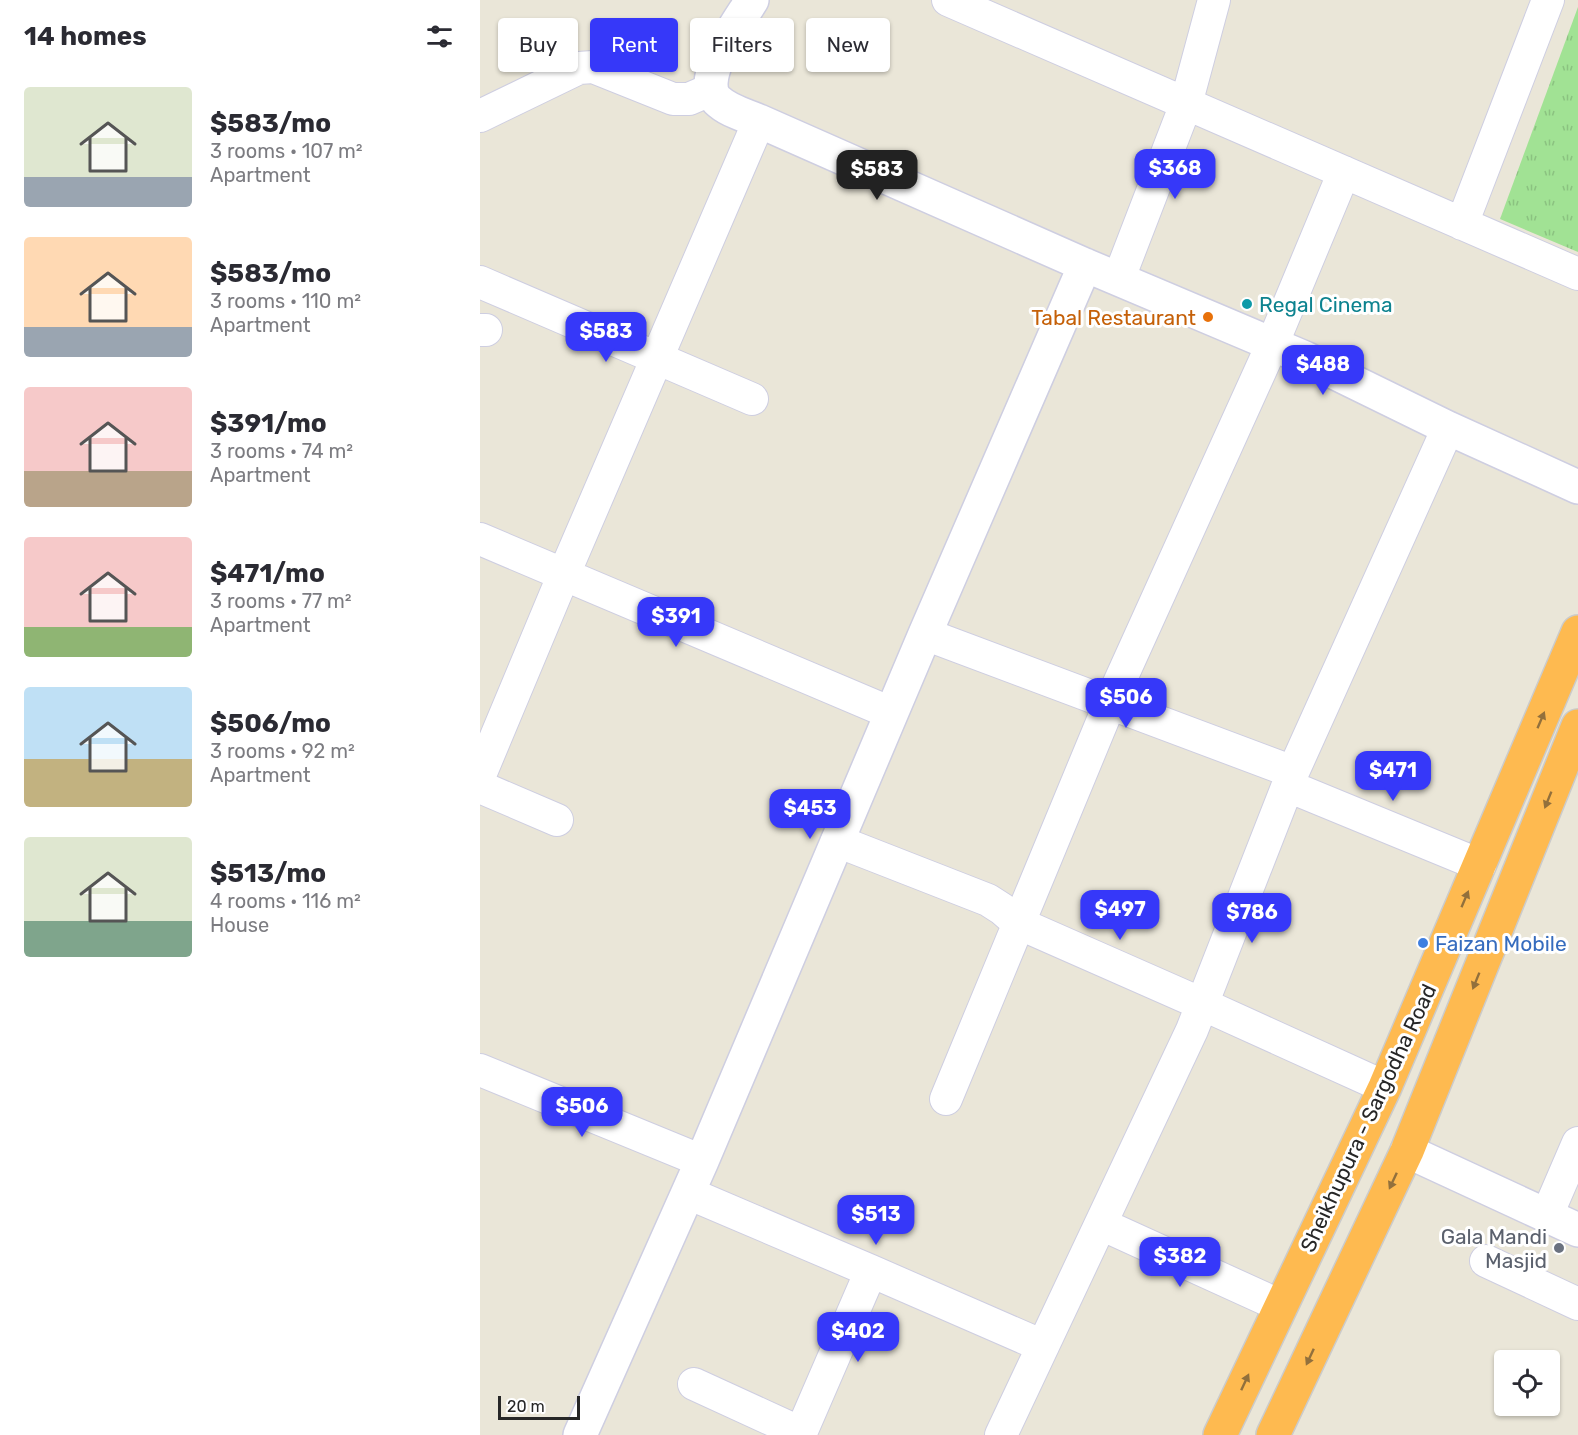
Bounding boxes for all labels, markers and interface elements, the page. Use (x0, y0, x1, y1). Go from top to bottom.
chip: Buy (498, 18, 578, 72)
chip: Rent (590, 18, 678, 72)
chip: Filters (690, 18, 794, 72)
chip: New (806, 18, 890, 72)
icon: filters (423, 20, 456, 53)
text: 14 homes (24, 21, 147, 52)
text: $583/mo (210, 108, 331, 139)
icon: home (72, 111, 144, 183)
text: 3 rooms · 107 m² (210, 139, 363, 163)
pin: $368 (1139, 149, 1211, 200)
pin: $583 (841, 150, 913, 201)
text: $368 (1148, 156, 1202, 180)
text: $583 (851, 157, 904, 181)
text: Apartment (210, 163, 311, 187)
text: $583/mo (210, 258, 331, 289)
icon: home (72, 261, 144, 333)
text: 3 rooms · 110 m² (210, 289, 361, 313)
place label: Regal Cinema (1259, 292, 1393, 317)
marker: Regal Cinema (1240, 297, 1254, 311)
place label: Tabal Restaurant (1031, 305, 1196, 330)
marker: Tabal Restaurant (1201, 310, 1215, 324)
pin: $583 (570, 312, 642, 363)
text: Apartment (210, 313, 311, 337)
text: $583 (580, 319, 633, 343)
pin: $488 (1287, 345, 1359, 396)
text: $488 (1296, 352, 1350, 376)
text: $391/mo (210, 408, 327, 439)
icon: home (72, 411, 144, 483)
text: 3 rooms · 74 m² (210, 439, 353, 463)
text: Apartment (210, 463, 311, 487)
text: $471/mo (210, 558, 325, 589)
icon: home (72, 561, 144, 633)
text: 3 rooms · 77 m² (210, 589, 352, 613)
pin: $391 (640, 597, 712, 648)
text: $391 (651, 604, 701, 628)
text: Apartment (210, 613, 311, 637)
pin: $506 (1090, 678, 1162, 729)
text: $506 (1100, 685, 1152, 709)
text: $506/mo (210, 708, 331, 739)
one-way arrow (1536, 710, 1546, 728)
icon: home (72, 711, 144, 783)
text: 3 rooms · 92 m² (210, 739, 355, 763)
pin: $471 (1357, 751, 1429, 802)
text: $471 (1369, 758, 1417, 782)
text: Apartment (210, 763, 311, 787)
pin: $453 (774, 789, 846, 840)
one-way arrow (1543, 792, 1553, 810)
text: $453 (783, 796, 837, 820)
text: $513/mo (210, 858, 326, 889)
icon: home (72, 861, 144, 933)
text: 4 rooms · 116 m² (210, 889, 361, 913)
pin: $497 (1084, 890, 1156, 941)
one-way arrow (1460, 890, 1470, 908)
pin: $786 (1216, 893, 1288, 944)
text: $497 (1094, 897, 1146, 921)
text: $786 (1226, 900, 1278, 924)
text: House (210, 913, 269, 937)
place label: Faizan Mobile (1435, 931, 1567, 956)
marker: Faizan Mobile (1416, 936, 1430, 950)
one-way arrow (1470, 972, 1480, 990)
street label: Sheikhupura - Sargodha Road (1295, 980, 1441, 1256)
pin: $506 (546, 1087, 618, 1138)
text: $506 (556, 1094, 608, 1118)
one-way arrow (1389, 1172, 1398, 1189)
pin: $513 (840, 1195, 912, 1246)
text: $513 (851, 1202, 901, 1226)
place label: Gala Mandi Masjid (1441, 1224, 1547, 1273)
pin: $382 (1144, 1237, 1216, 1288)
marker: Gala Mandi Masjid (1552, 1241, 1566, 1255)
text: $382 (1153, 1244, 1207, 1268)
pin: $402 (822, 1312, 894, 1363)
text: $402 (831, 1319, 885, 1343)
one-way arrow (1306, 1349, 1315, 1366)
map controls (1494, 1350, 1560, 1416)
button: locate (1494, 1350, 1560, 1416)
one-way arrow (1240, 1374, 1249, 1391)
scale bar (498, 1393, 580, 1420)
text: 20 m (507, 1397, 545, 1416)

